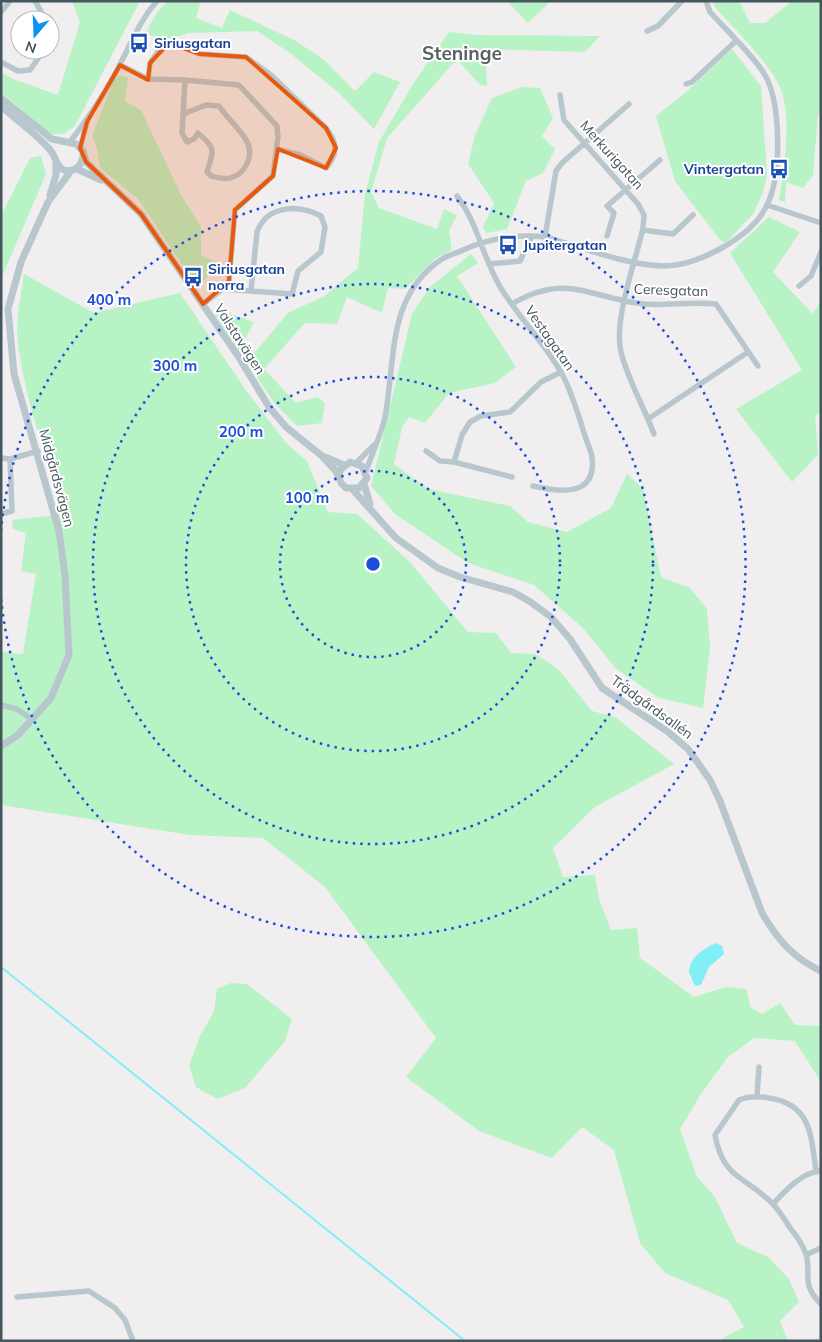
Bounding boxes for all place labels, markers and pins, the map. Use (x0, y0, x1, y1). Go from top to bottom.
bus stop icon: Siriusgatan (128, 32, 150, 54)
place label: Siriusgatan (154, 34, 231, 52)
bus stop icon: Vintergatan (768, 158, 790, 180)
place label: Vintergatan (683, 160, 764, 178)
bus stop icon: Jupitergatan (497, 234, 519, 256)
place label: Jupitergatan (523, 236, 607, 254)
place label: Siriusgatan norra (208, 260, 285, 294)
bus stop icon: Siriusgatan norra (182, 266, 204, 288)
centre of rings (364, 555, 382, 573)

